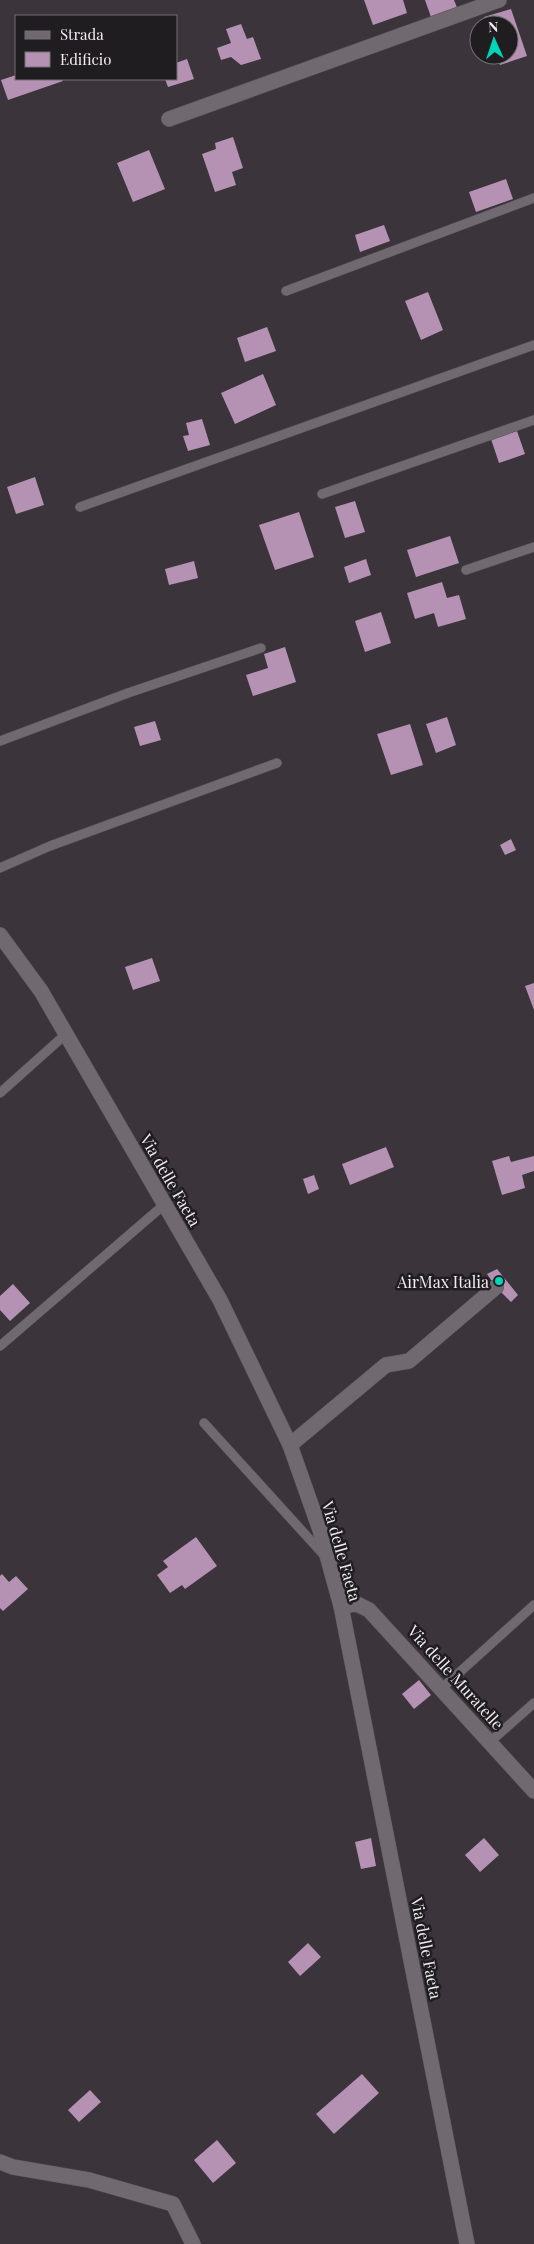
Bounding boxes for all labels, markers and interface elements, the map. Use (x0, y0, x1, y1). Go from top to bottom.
legend (15, 15, 178, 80)
north arrow (469, 15, 519, 65)
text: N (488, 17, 499, 36)
text: Strada (60, 24, 104, 44)
text: Edificio (60, 49, 111, 69)
street label: Via delle Faeta (136, 1129, 206, 1230)
place label: AirMax Italia (396, 1271, 489, 1292)
marker: AirMax Italia (493, 1275, 505, 1287)
street label: Via delle Faeta (317, 1498, 366, 1603)
street label: Via delle Muratelle (403, 1620, 508, 1734)
street label: Via delle Faeta (407, 1894, 447, 2001)

